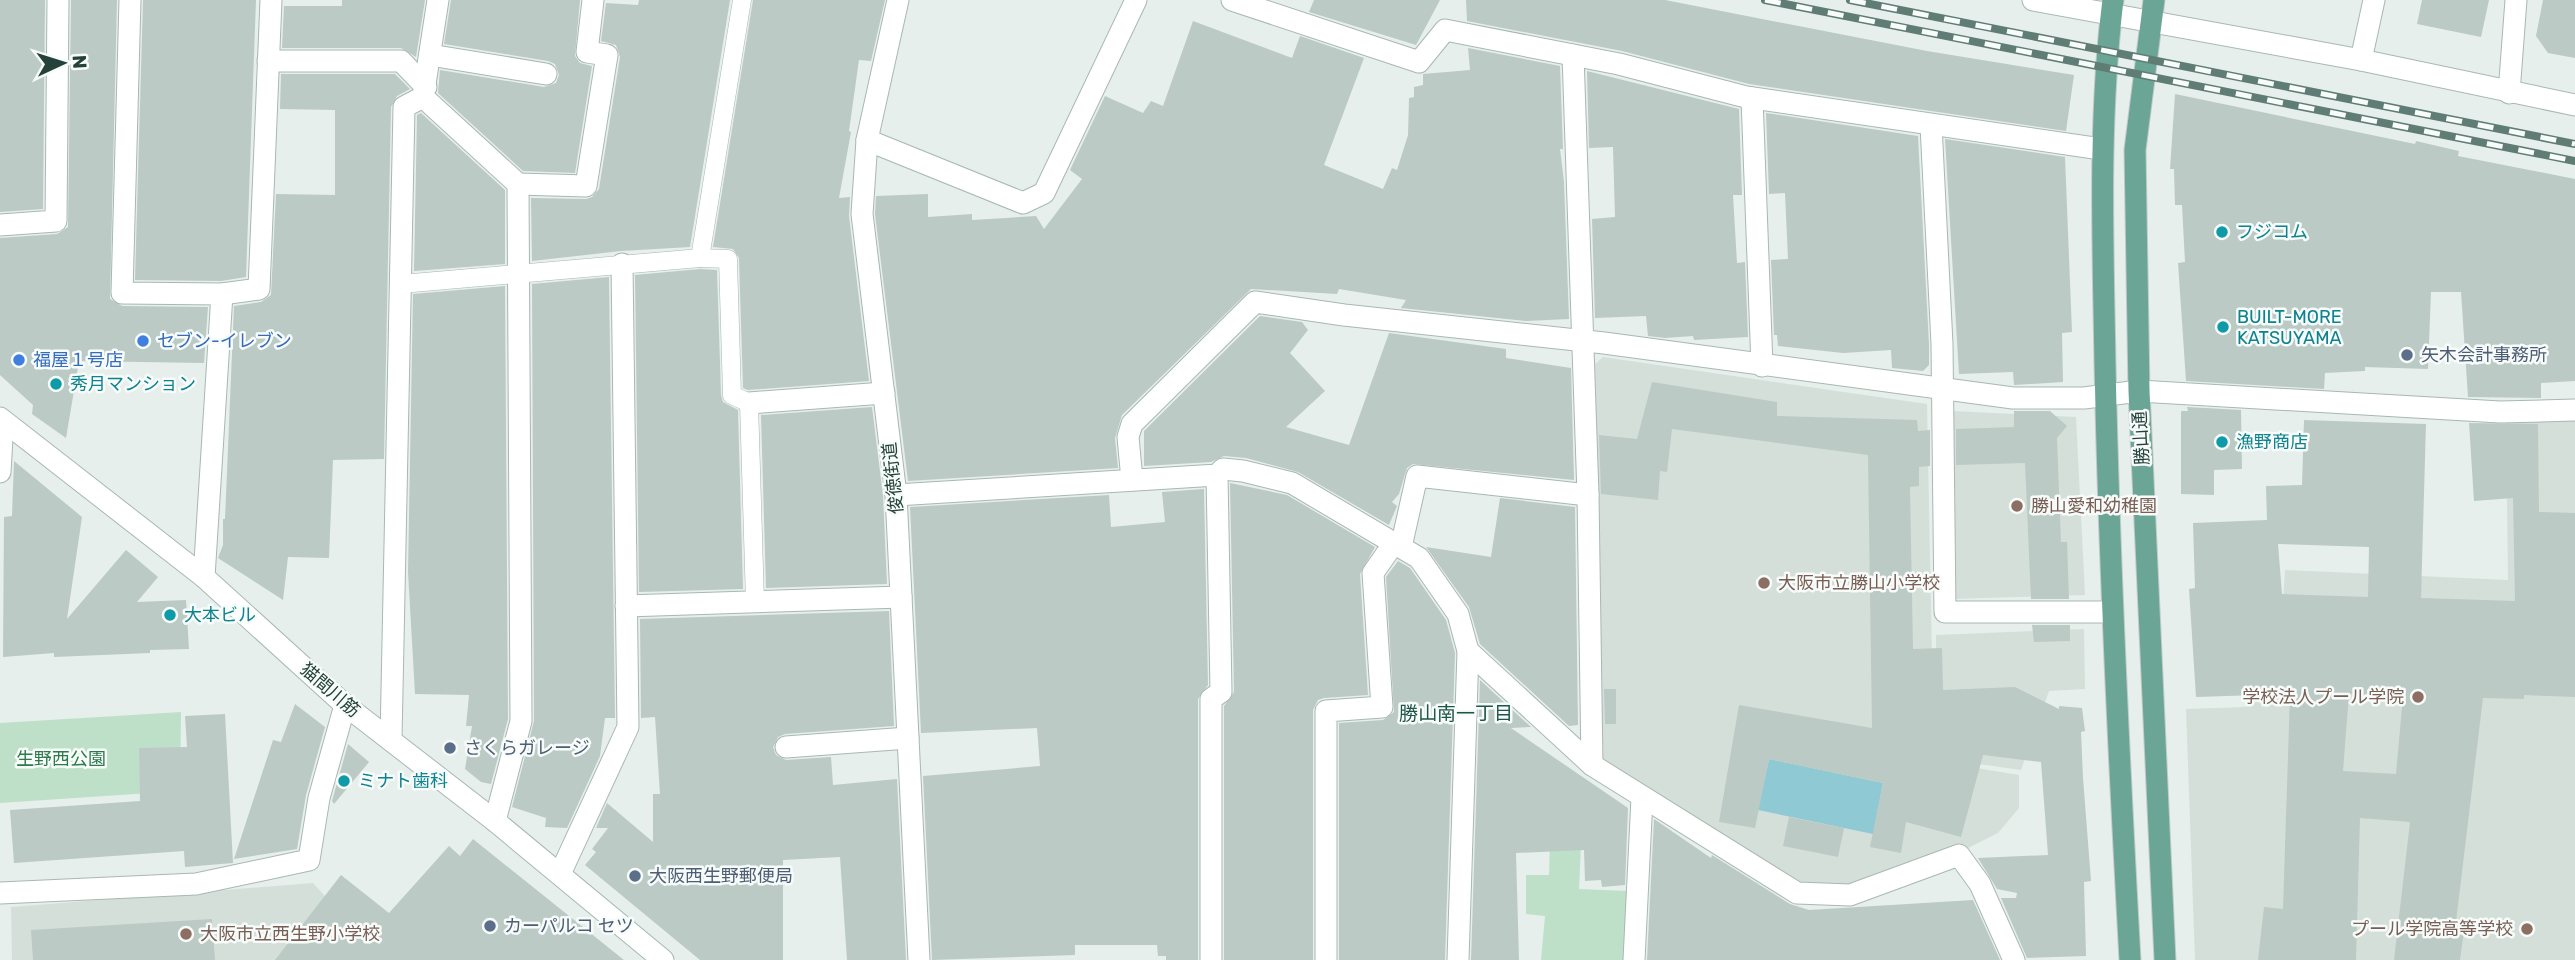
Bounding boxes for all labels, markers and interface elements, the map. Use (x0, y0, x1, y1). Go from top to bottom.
north arrow (28, 28, 98, 98)
text: N (68, 54, 91, 69)
place label: フジコム (2236, 221, 2308, 243)
marker: フジコム (2214, 224, 2230, 240)
place label: BUILT-MORE KATSUYAMA (2237, 306, 2342, 349)
marker: BUILT-MORE KATSUYAMA (2215, 319, 2231, 335)
place label: セブン-イレブン (157, 330, 292, 352)
marker: セブン-イレブン (135, 333, 151, 349)
place label: 矢木会計事務所 (2421, 344, 2547, 366)
marker: 矢木会計事務所 (2399, 347, 2415, 363)
place label: 福屋１号店 (33, 349, 123, 371)
marker: 福屋１号店 (11, 352, 27, 368)
place label: 秀月マンション (70, 373, 196, 395)
marker: 秀月マンション (48, 376, 64, 392)
street label: 勝山通 (2129, 410, 2153, 466)
place label: 漁野商店 (2236, 431, 2308, 453)
marker: 漁野商店 (2214, 434, 2230, 450)
street label: 俊徳街道 (878, 441, 908, 515)
place label: 勝山愛和幼稚園 (2031, 495, 2157, 517)
marker: 勝山愛和幼稚園 (2009, 498, 2025, 514)
place label: 大阪市立勝山小学校 (1778, 572, 1940, 594)
marker: 大阪市立勝山小学校 (1756, 575, 1772, 591)
place label: 大本ビル (184, 604, 256, 626)
marker: 大本ビル (162, 607, 178, 623)
street label: 猫間川筋 (296, 658, 364, 722)
place label: 学校法人プール学院 (2242, 686, 2404, 708)
marker: 学校法人プール学院 (2410, 689, 2426, 705)
district label: 勝山南一丁目 (1399, 702, 1513, 725)
place label: さくらガレージ (464, 737, 590, 759)
marker: さくらガレージ (442, 740, 458, 756)
park label: 生野西公園 (16, 748, 106, 770)
place label: ミナト歯科 (358, 770, 448, 792)
marker: ミナト歯科 (336, 773, 352, 789)
place label: 大阪西生野郵便局 (649, 865, 793, 887)
marker: 大阪西生野郵便局 (627, 868, 643, 884)
place label: カーパルコ セツ (504, 915, 634, 937)
marker: カーパルコ セツ (482, 918, 498, 934)
place label: プール学院高等学校 (2351, 918, 2513, 940)
marker: プール学院高等学校 (2519, 921, 2535, 937)
place label: 大阪市立西生野小学校 (200, 923, 380, 945)
marker: 大阪市立西生野小学校 (178, 926, 194, 942)

